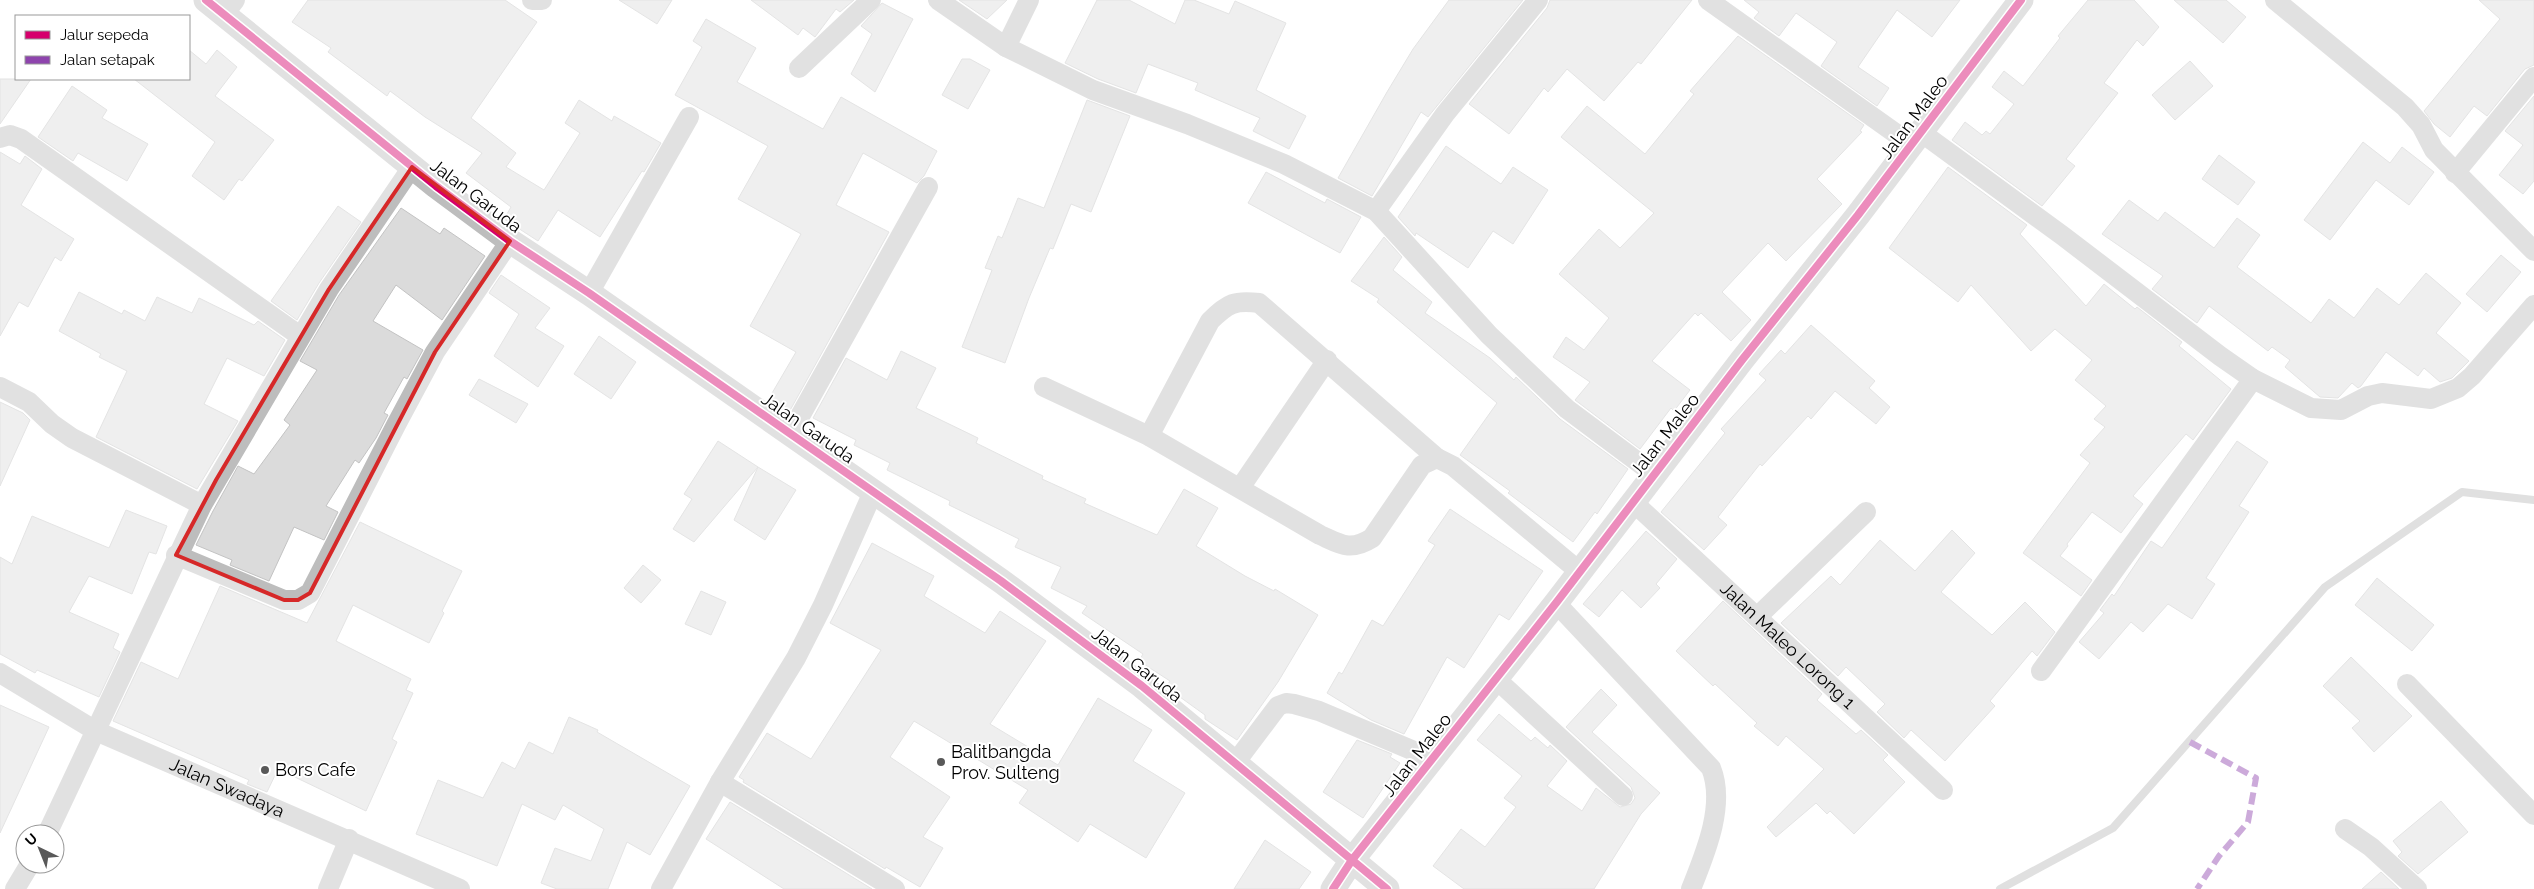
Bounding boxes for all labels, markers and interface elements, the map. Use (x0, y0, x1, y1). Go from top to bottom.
legend (15, 15, 190, 80)
text: Jalur sepeda (60, 26, 149, 44)
text: Jalan setapak (60, 51, 155, 69)
street label: Jalan Maleo (1875, 70, 1952, 163)
street label: Jalan Garuda (427, 154, 526, 237)
street label: Jalan Garuda (758, 388, 859, 467)
street label: Jalan Maleo (1626, 389, 1704, 480)
street label: Jalan Maleo Lorong 1 (1716, 578, 1860, 713)
street label: Jalan Garuda (1088, 623, 1187, 706)
street label: Jalan Maleo (1378, 709, 1456, 800)
place label: Balitbangda Prov. Sulteng (951, 741, 1060, 783)
street label: Jalan Swadaya (167, 753, 288, 822)
marker: Balitbangda Prov. Sulteng (935, 756, 947, 768)
place label: Bors Cafe (275, 759, 356, 780)
marker: Bors Cafe (259, 764, 271, 776)
north arrow (15, 824, 65, 874)
text: U (22, 830, 40, 849)

